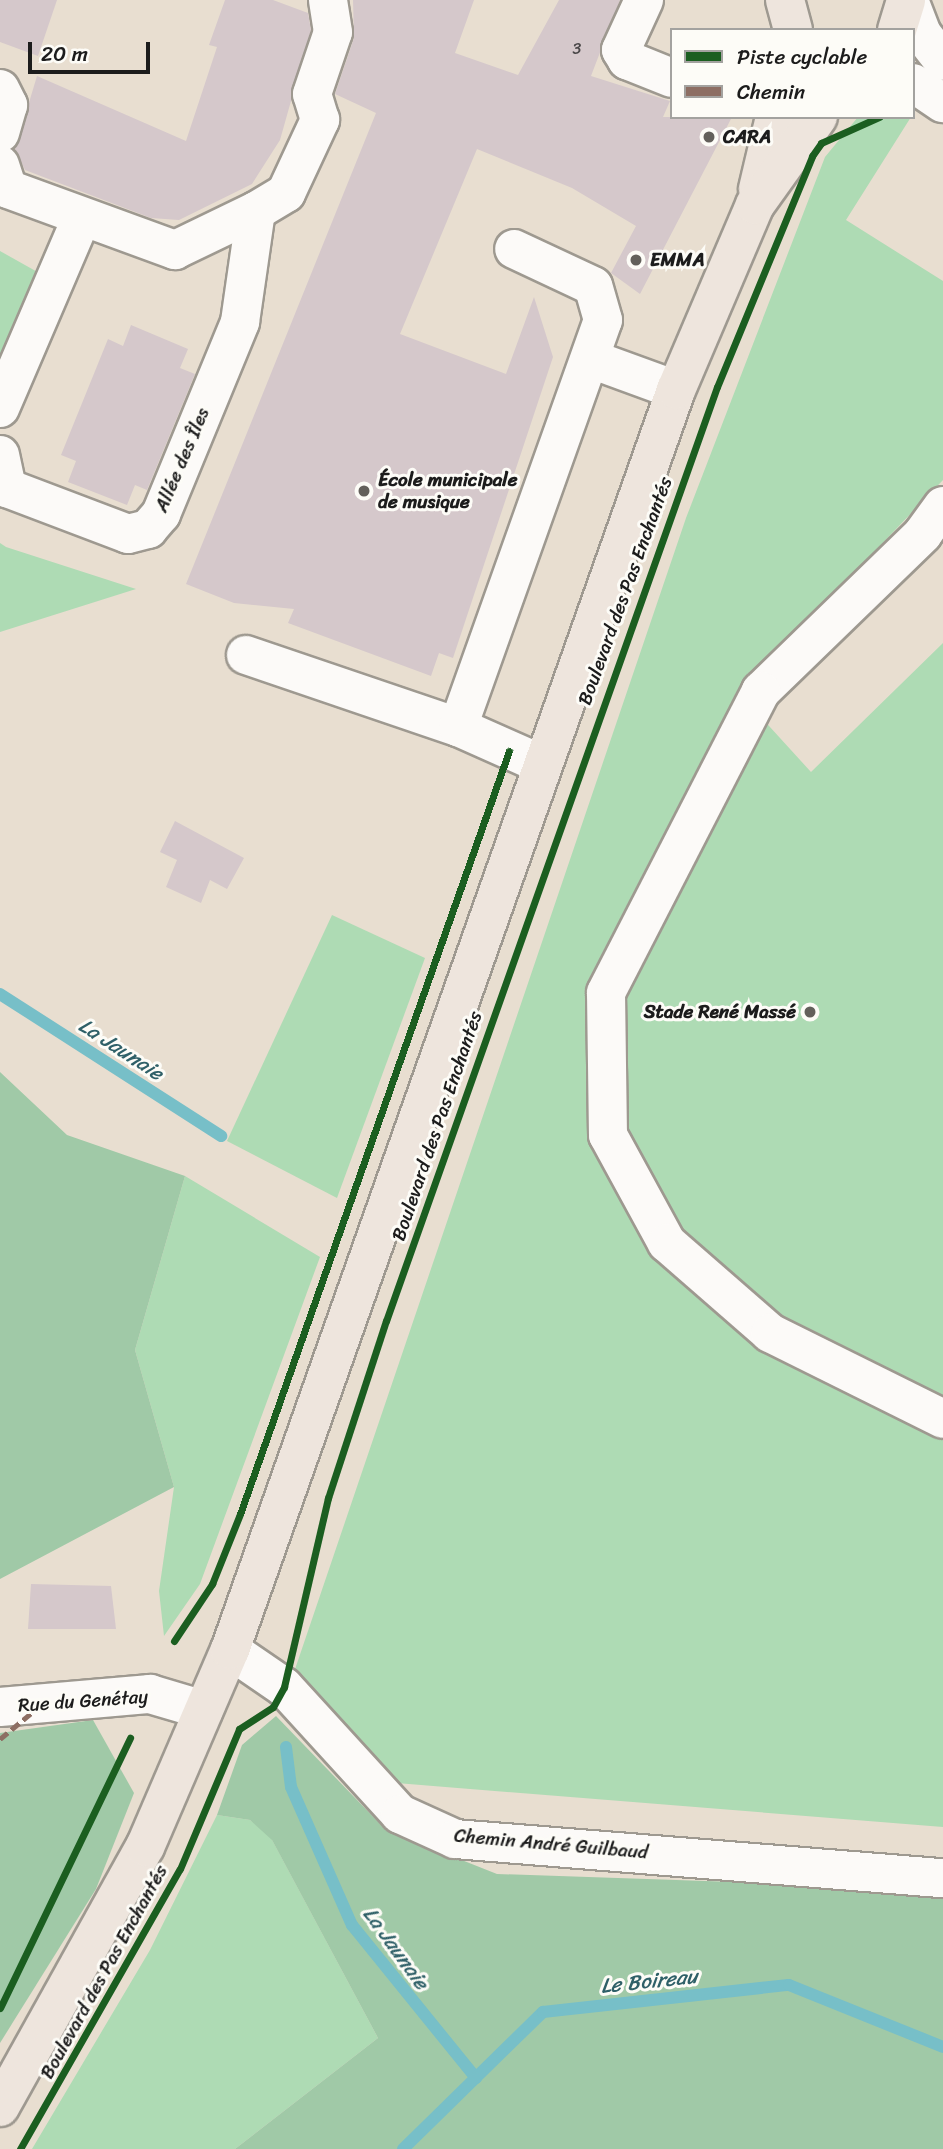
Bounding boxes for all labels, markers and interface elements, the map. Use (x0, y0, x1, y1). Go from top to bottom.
scale bar (32, 28, 154, 72)
legend (670, 28, 915, 119)
text: 20 m (41, 35, 88, 73)
text: Piste cyclable (737, 38, 867, 76)
house number: 3 (573, 39, 581, 59)
text: Chemin (737, 73, 805, 111)
place label: CARA (723, 126, 771, 148)
marker: CARA (701, 129, 717, 145)
place label: EMMA (650, 249, 705, 271)
marker: EMMA (628, 252, 644, 268)
street label: Allée des Îles (149, 404, 215, 516)
place label: École municipale de musique (378, 469, 518, 513)
street label: Boulevard des Pas Enchantés (573, 474, 677, 708)
marker: École municipale de musique (356, 483, 372, 499)
place label: Stade René Massé (643, 1001, 796, 1023)
marker: Stade René Massé (802, 1004, 818, 1020)
street label: Boulevard des Pas Enchantés (387, 1008, 487, 1244)
water label: La Jaunaie (74, 1012, 168, 1086)
street label: Rue du Genétay (17, 1685, 149, 1717)
street label: Chemin André Guilbaud (453, 1824, 649, 1864)
street label: Boulevard des Pas Enchantés (35, 1861, 173, 2083)
water label: La Jaunaie (358, 1902, 434, 1994)
water label: Le Boireau (600, 1963, 698, 1999)

